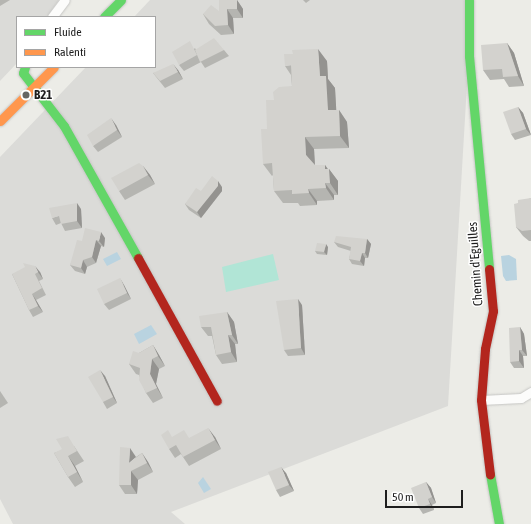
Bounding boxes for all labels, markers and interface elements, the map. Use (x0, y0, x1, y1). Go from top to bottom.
legend (16, 16, 156, 68)
text: Fluide (54, 25, 82, 39)
text: Ralenti (54, 45, 86, 59)
place label: B21 (34, 87, 52, 103)
marker: B21 (21, 90, 31, 100)
street label: Chemin d'Eguilles (465, 221, 487, 307)
scale bar (387, 482, 465, 508)
text: 50 m (392, 490, 414, 504)

